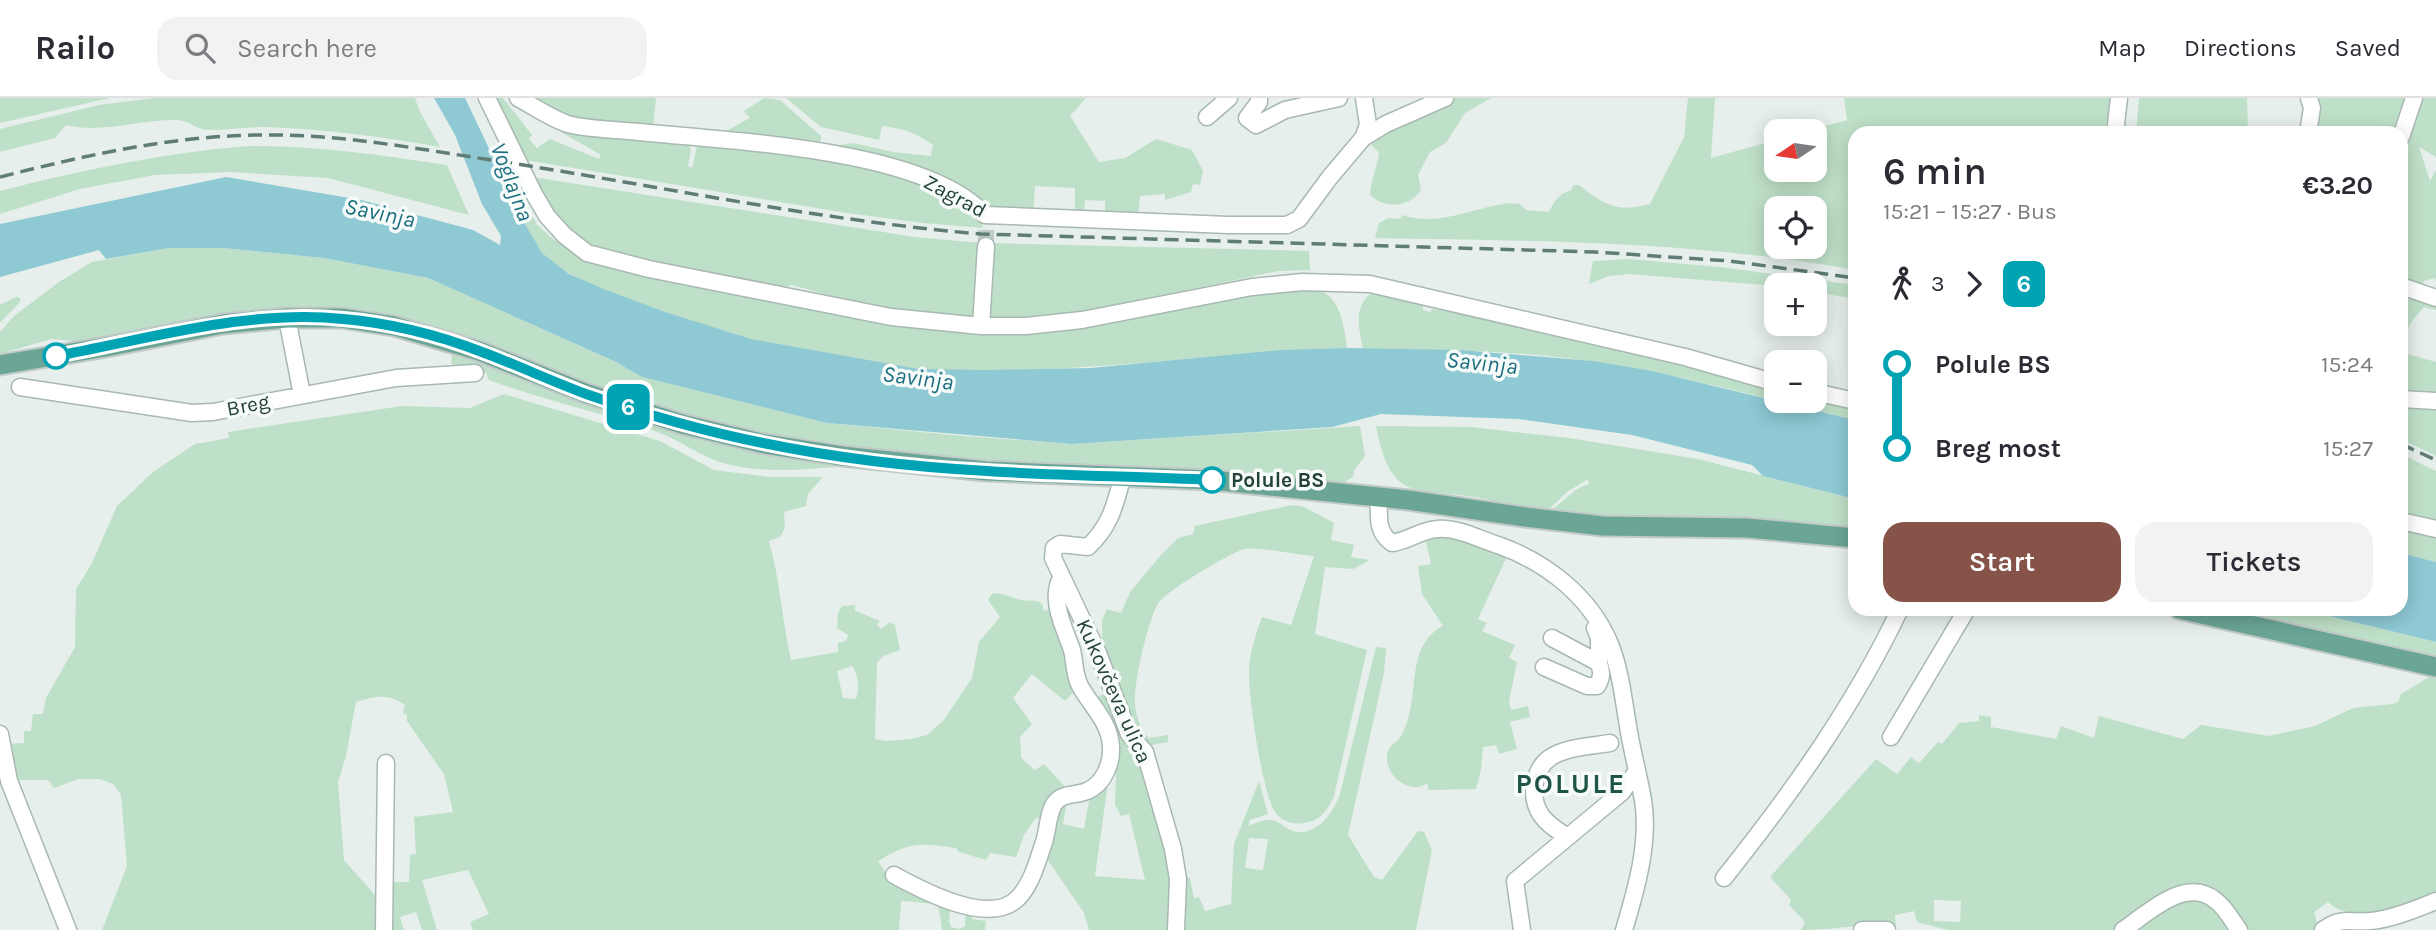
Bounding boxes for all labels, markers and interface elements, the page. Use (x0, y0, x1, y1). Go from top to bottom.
search box (157, 17, 647, 80)
text: Railo (35, 29, 115, 67)
icon: search (181, 29, 219, 67)
text: Search here (237, 33, 377, 64)
text: Map (2098, 34, 2146, 62)
text: Directions (2184, 34, 2297, 62)
text: Saved (2335, 34, 2401, 62)
north arrow (1764, 119, 1827, 182)
map controls (1764, 119, 1827, 413)
water label: Voglajna (485, 139, 539, 225)
text: 6 min (1883, 149, 1987, 194)
street label: Zagrad (920, 170, 990, 222)
text: €3.20 (2303, 170, 2373, 201)
water label: Savinja (342, 192, 418, 234)
button: locate (1764, 196, 1827, 259)
text: 15:21 – 15:27 · Bus (1883, 198, 2057, 225)
icon: walk (1883, 265, 1921, 303)
icon: forward (1955, 265, 1993, 303)
text: 3 (1931, 270, 1945, 297)
text: 6 (2017, 270, 2031, 298)
button: + (1764, 273, 1827, 336)
unlabelled marker (43, 343, 69, 369)
water label: Savinja (1445, 346, 1519, 380)
text: Polule BS (1935, 349, 2051, 380)
button: − (1764, 350, 1827, 413)
text: 15:24 (2321, 351, 2373, 378)
water label: Savinja (881, 360, 955, 396)
line badge: 6 (605, 384, 651, 430)
street label: Breg (224, 389, 272, 421)
text: 6 (621, 393, 635, 421)
text: Breg most (1935, 433, 2061, 464)
text: 15:27 (2323, 435, 2373, 462)
marker: Polule BS (1199, 467, 1225, 493)
place label: Polule BS (1231, 468, 1324, 492)
button: Start (1883, 522, 2121, 602)
button: Tickets (2135, 522, 2373, 602)
street label: Kukovčeva ulica (1071, 615, 1157, 767)
district label: POLULE (1516, 767, 1626, 800)

